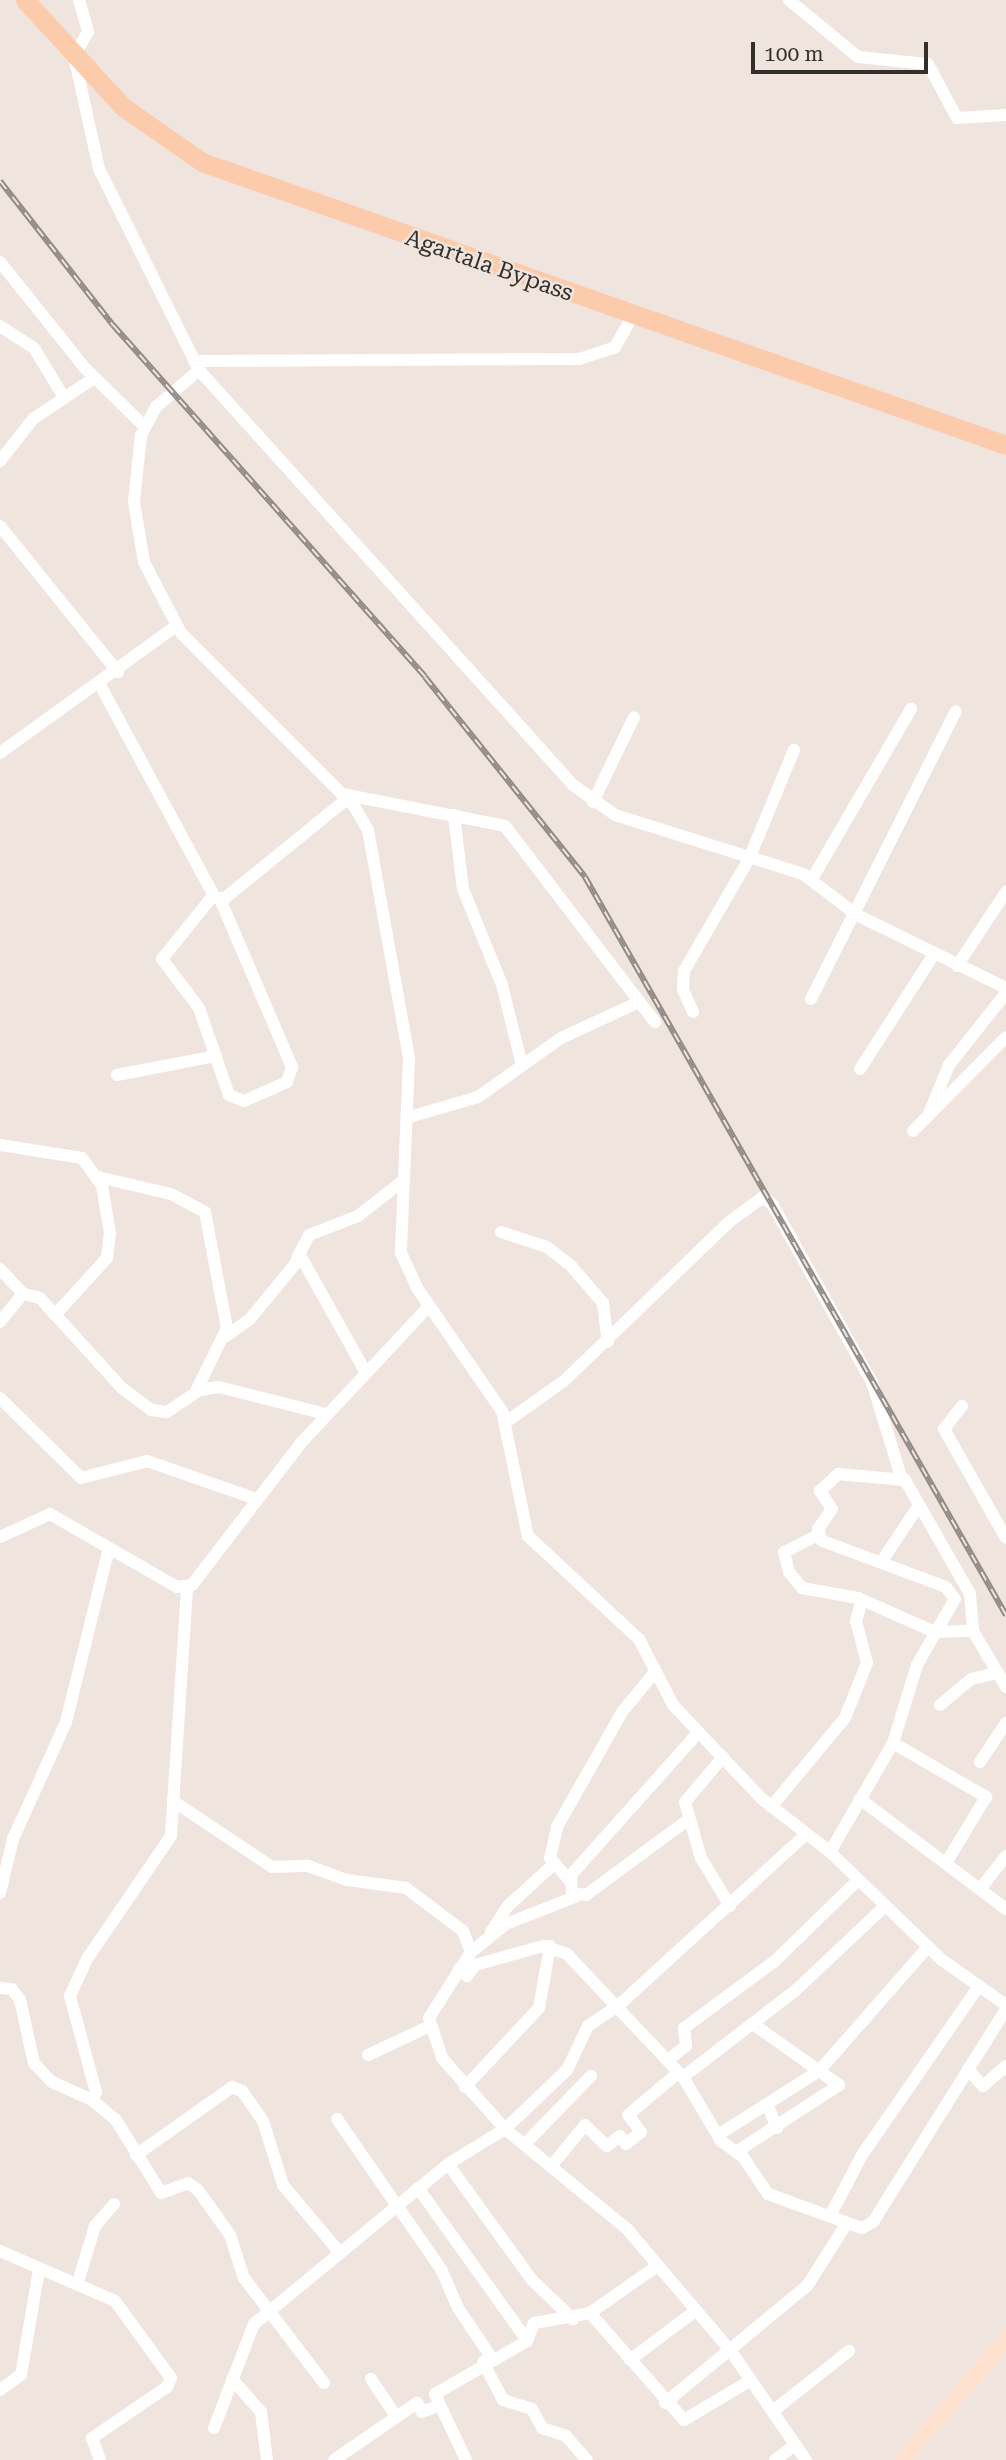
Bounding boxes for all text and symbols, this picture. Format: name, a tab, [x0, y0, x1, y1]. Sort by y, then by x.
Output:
scale bar	[754, 28, 931, 72]
text: 100 m	[764, 42, 824, 66]
street label: Agartala Bypass	[401, 224, 577, 308]

